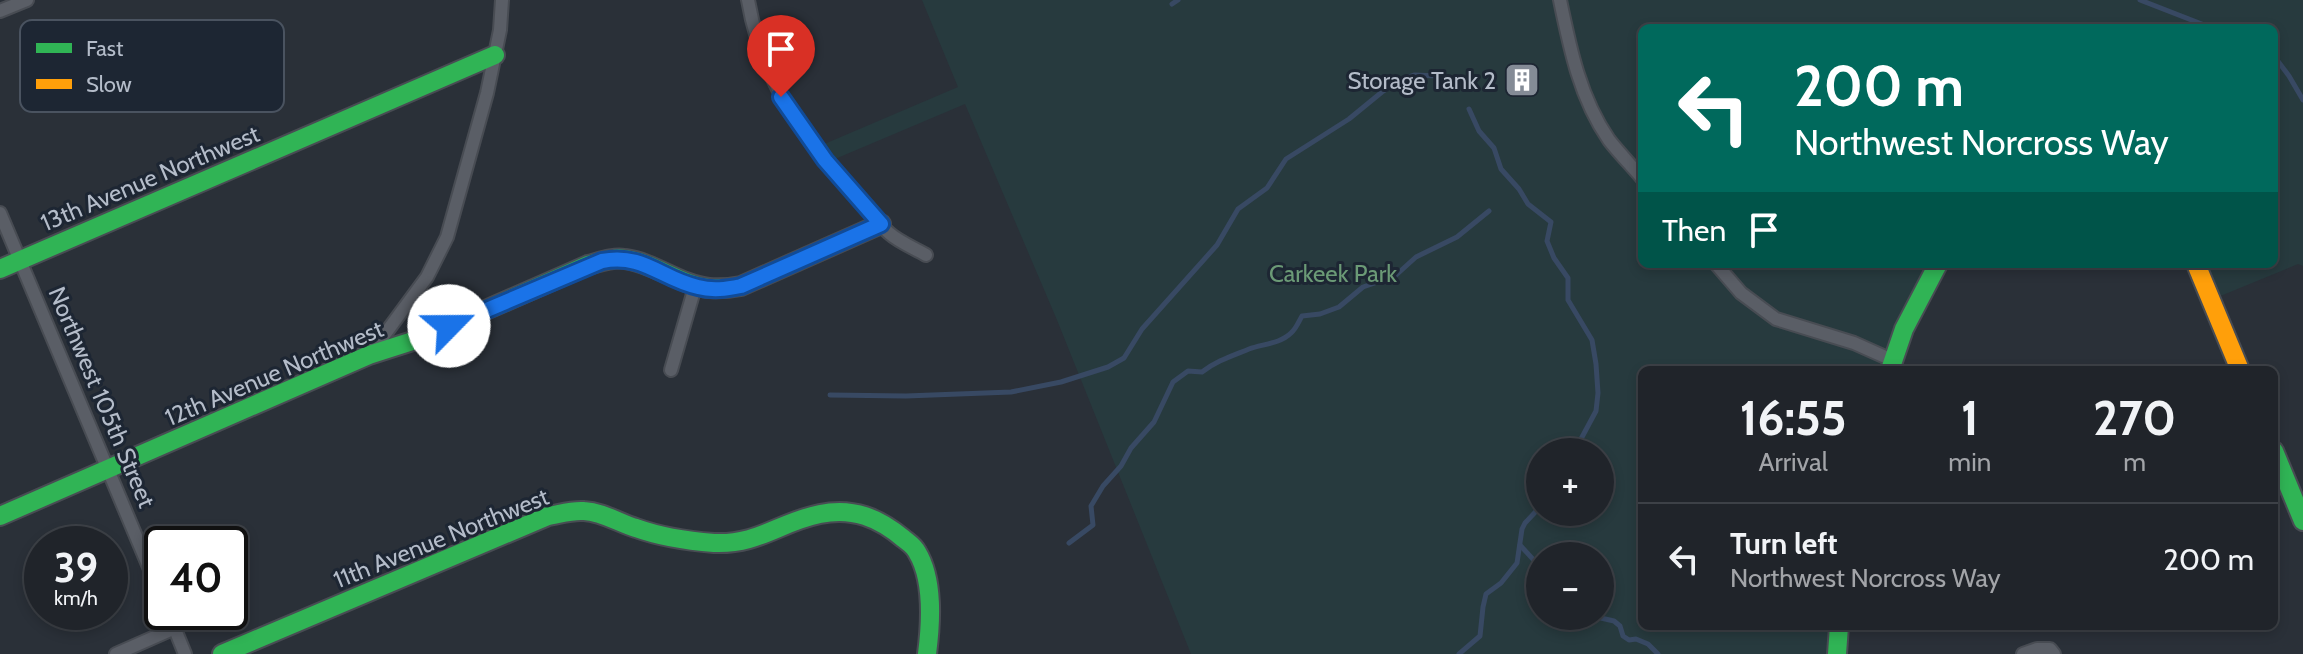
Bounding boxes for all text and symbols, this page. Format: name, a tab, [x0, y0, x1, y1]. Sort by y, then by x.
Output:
pin	[747, 15, 815, 97]
legend	[20, 20, 284, 112]
icon: arrive	[759, 27, 803, 71]
text: Fast	[86, 35, 124, 62]
text: 200 m	[1794, 52, 1964, 120]
icon: left	[1662, 56, 1766, 160]
building icon: Storage Tank 2	[1503, 61, 1541, 99]
place label: Storage Tank 2	[1348, 66, 1496, 95]
text: Slow	[86, 71, 132, 98]
street label: 13th Avenue Northwest	[36, 119, 264, 237]
text: Northwest Norcross Way	[1794, 120, 2169, 164]
icon: arrive	[1742, 208, 1786, 252]
text: Then	[1662, 212, 1726, 249]
park label: Carkeek Park	[1269, 259, 1397, 288]
street label: Northwest 105th Street	[42, 282, 162, 512]
position arrow	[407, 284, 491, 368]
street label: 12th Avenue Northwest	[161, 314, 387, 432]
text: 16:55	[1740, 389, 1847, 447]
text: 1	[1961, 389, 1979, 447]
text: 270	[2093, 389, 2176, 447]
map controls	[1526, 438, 1614, 630]
button: +	[1526, 438, 1614, 526]
text: Arrival	[1759, 446, 1828, 478]
text: min	[1948, 446, 1991, 478]
text: m	[2123, 446, 2146, 478]
street label: 11th Avenue Northwest	[329, 482, 553, 594]
text: Turn left	[1730, 525, 1838, 562]
speed limit sign: 40	[144, 526, 248, 630]
icon: left	[1662, 537, 1706, 581]
text: 200 m	[2163, 541, 2254, 578]
button: −	[1526, 542, 1614, 630]
text: 39	[54, 543, 98, 592]
text: Northwest Norcross Way	[1730, 562, 2001, 594]
text: km/h	[54, 586, 98, 610]

